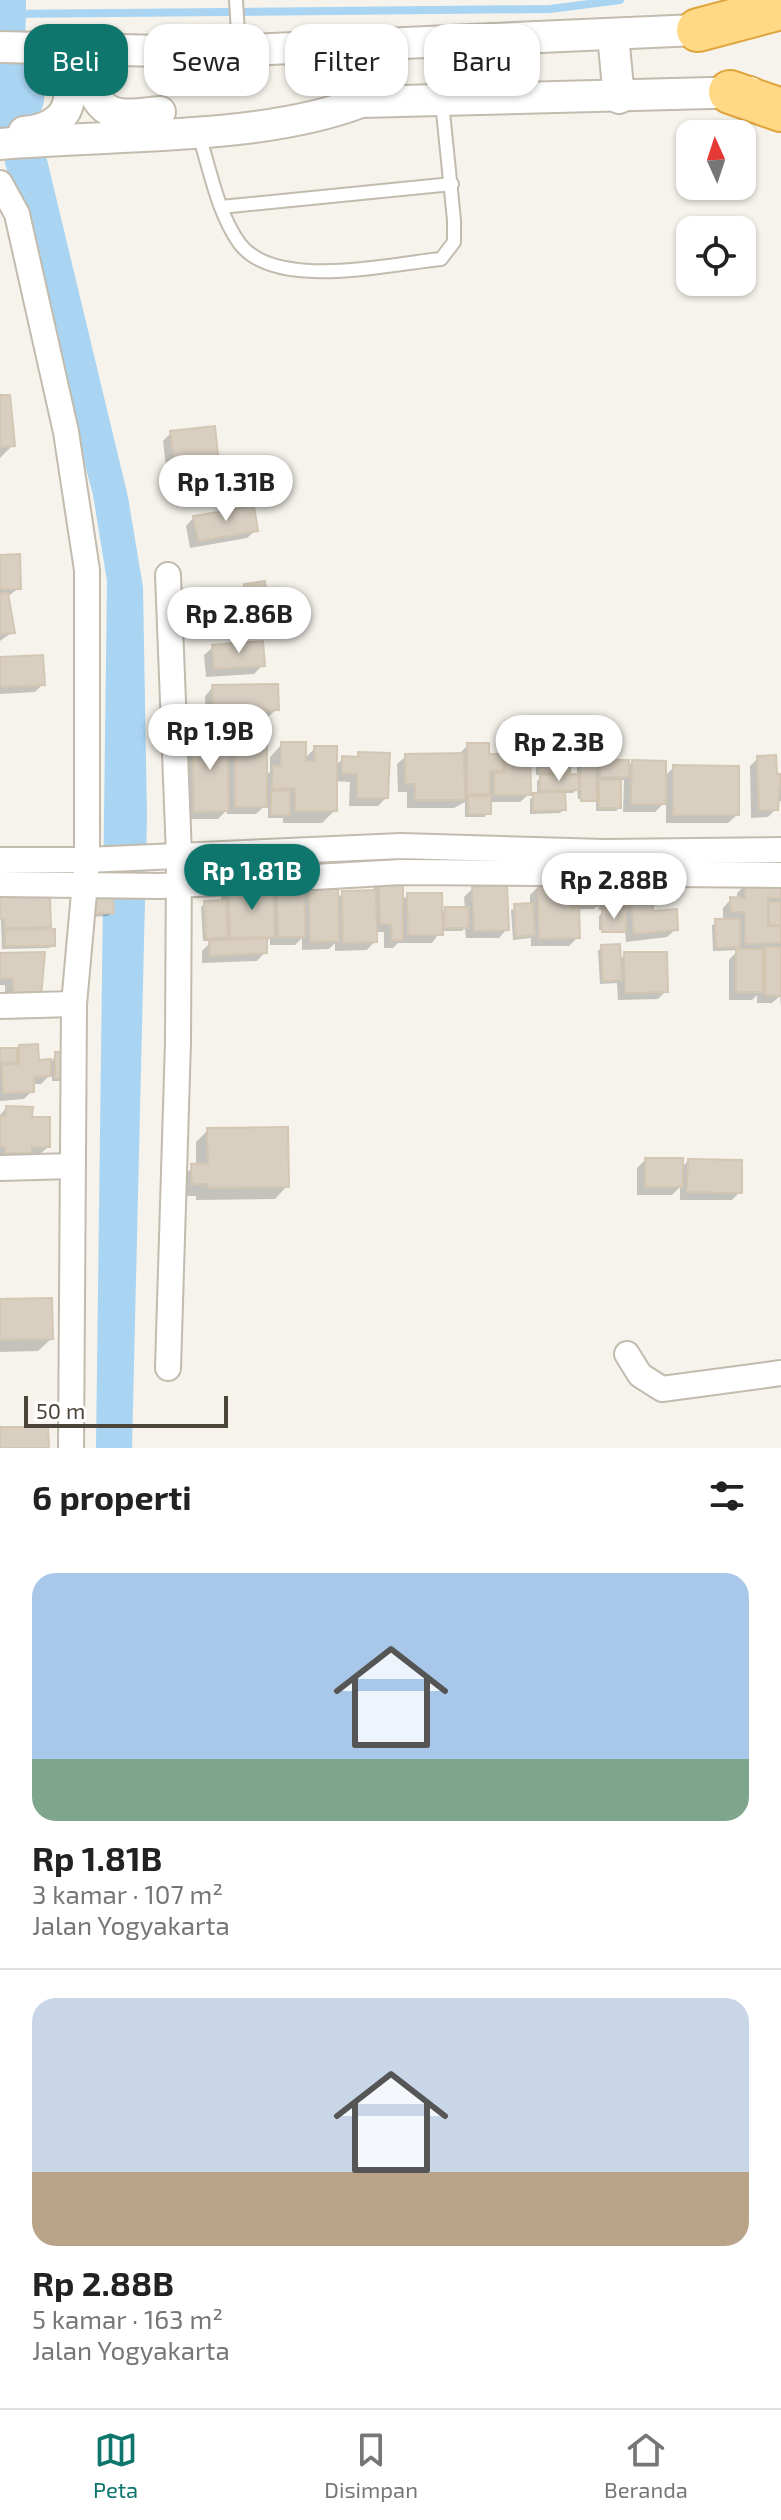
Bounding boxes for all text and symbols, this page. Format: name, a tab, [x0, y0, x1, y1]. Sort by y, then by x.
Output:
chip: Beli	[24, 24, 128, 96]
chip: Sewa	[144, 24, 269, 96]
chip: Filter	[285, 24, 408, 96]
chip: Baru	[424, 24, 540, 96]
north arrow	[676, 120, 756, 200]
map controls	[676, 120, 756, 296]
button: locate	[676, 216, 756, 296]
pin: Rp 1.31B	[143, 455, 309, 523]
text: Rp 1.31B	[177, 465, 275, 496]
pin: Rp 2.86B	[156, 587, 322, 655]
text: Rp 2.86B	[185, 597, 293, 628]
pin: Rp 1.9B	[136, 704, 284, 772]
text: Rp 1.9B	[166, 714, 254, 745]
pin: Rp 2.3B	[485, 715, 633, 783]
text: Rp 2.3B	[514, 725, 604, 756]
pin: Rp 1.81B	[169, 844, 335, 912]
pin: Rp 2.88B	[531, 853, 697, 921]
text: Rp 1.81B	[202, 854, 302, 885]
text: Rp 2.88B	[560, 863, 668, 894]
scale bar	[24, 1392, 228, 1428]
text: 50 m	[36, 1397, 85, 1423]
icon: filters	[705, 1474, 749, 1518]
text: 6 properti	[32, 1476, 192, 1517]
icon: home	[319, 1625, 463, 1769]
text: Rp 1.81B	[32, 1837, 162, 1878]
text: 3 kamar · 107 m²	[32, 1878, 223, 1909]
text: Jalan Yogyakarta	[32, 1909, 230, 1940]
icon: home	[319, 2050, 463, 2194]
text: Rp 2.88B	[32, 2262, 174, 2303]
text: 5 kamar · 163 m²	[32, 2303, 223, 2334]
text: Jalan Yogyakarta	[32, 2334, 230, 2365]
tab: Peta	[93, 2428, 138, 2502]
tab: Disimpan	[324, 2428, 418, 2502]
tab: Beranda	[604, 2428, 688, 2502]

